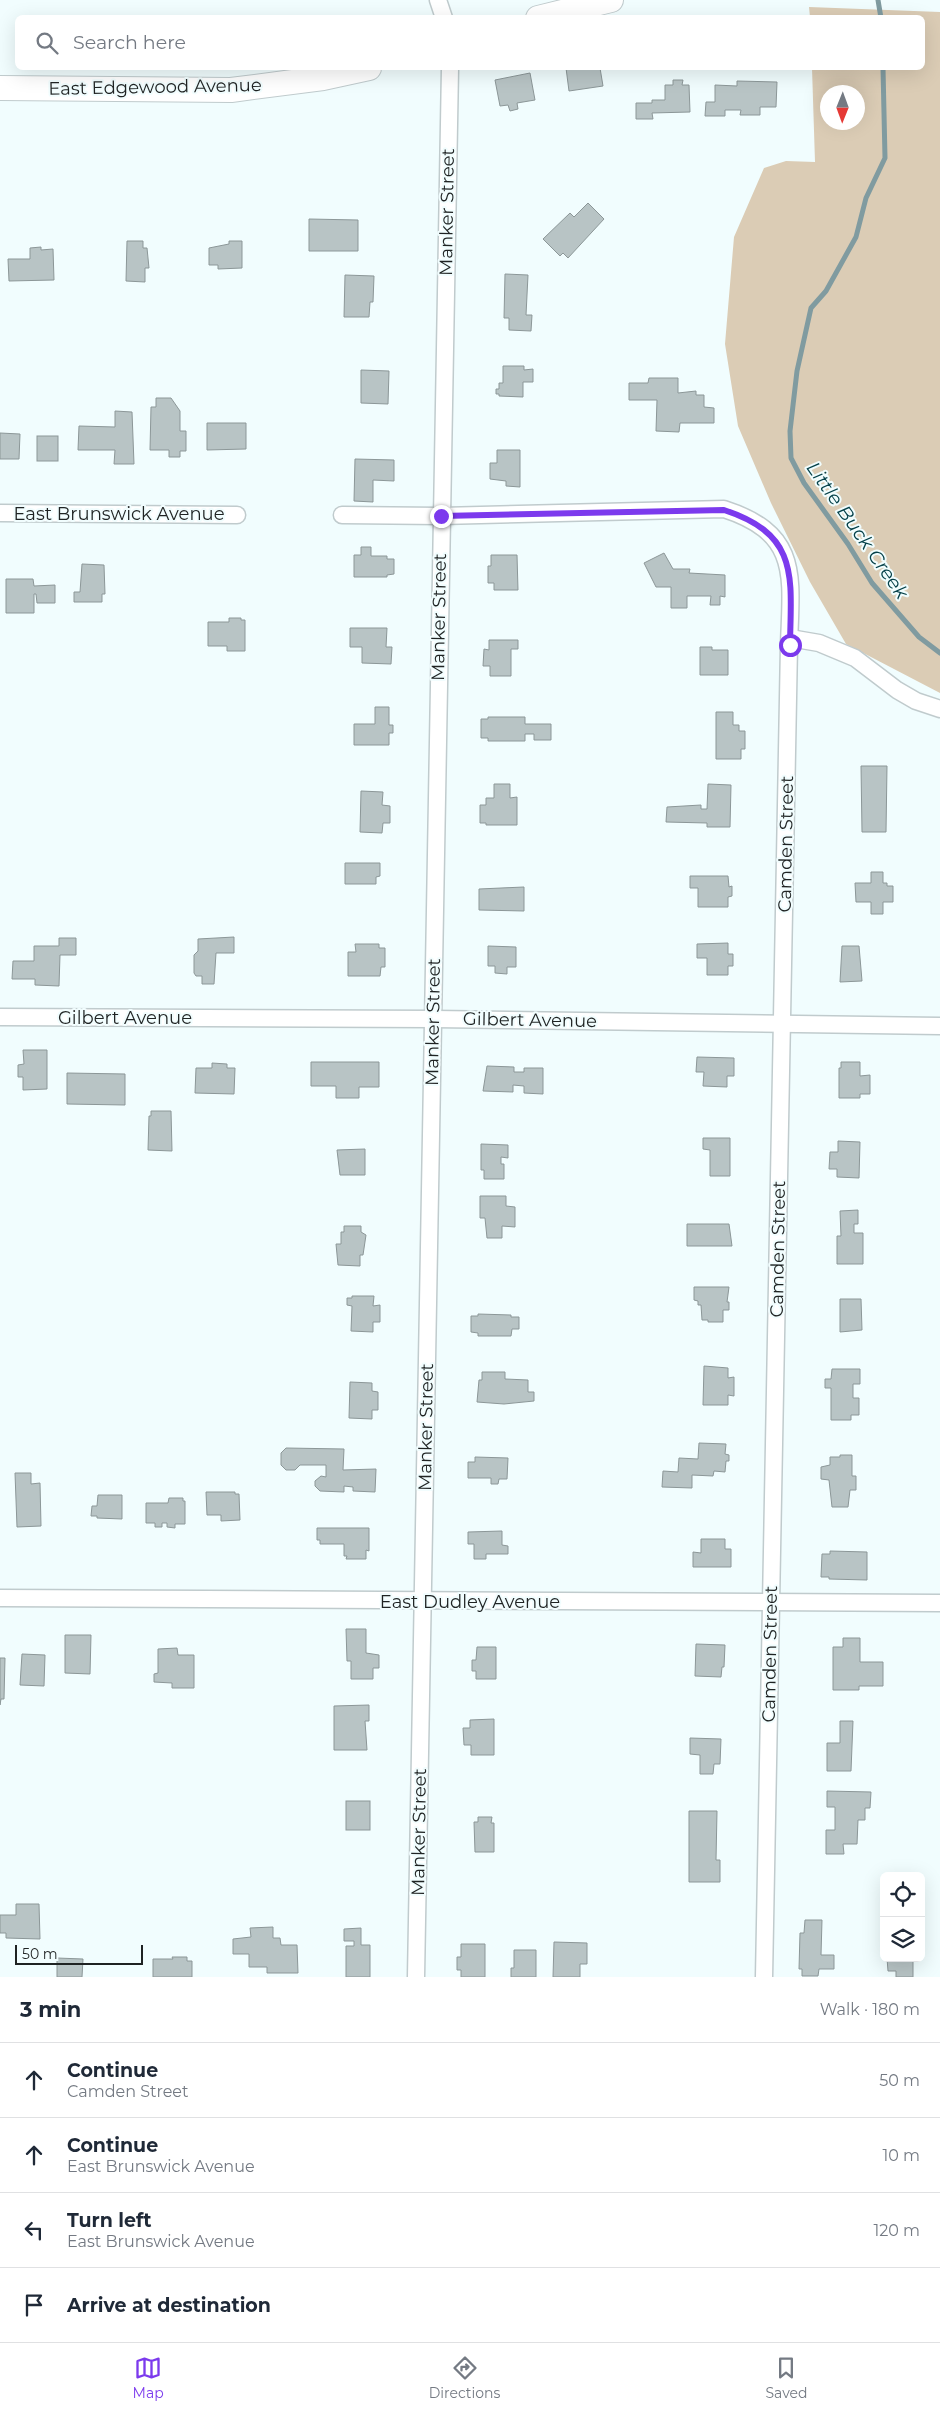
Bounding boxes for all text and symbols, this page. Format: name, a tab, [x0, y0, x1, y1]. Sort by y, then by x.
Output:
search box	[15, 15, 925, 70]
icon: search	[33, 29, 61, 57]
text: Search here	[73, 31, 186, 54]
street label: East Edgewood Avenue	[48, 74, 262, 100]
north arrow	[820, 85, 865, 130]
street label: Manker Street	[435, 148, 459, 276]
water label: Little Buck Creek	[802, 457, 914, 604]
street label: East Brunswick Avenue	[13, 503, 225, 525]
route end	[430, 505, 453, 528]
street label: Manker Street	[427, 553, 451, 681]
route start	[779, 634, 802, 657]
street label: Camden Street	[774, 775, 798, 913]
street label: Manker Street	[421, 958, 445, 1086]
street label: Gilbert Avenue	[58, 1007, 192, 1029]
street label: Gilbert Avenue	[463, 1008, 597, 1032]
street label: Camden Street	[766, 1180, 790, 1318]
street label: Manker Street	[414, 1363, 438, 1491]
street label: Camden Street	[758, 1585, 782, 1723]
street label: East Dudley Avenue	[380, 1591, 560, 1613]
street label: Manker Street	[407, 1768, 431, 1896]
map controls	[880, 1872, 925, 1962]
button: locate	[880, 1872, 925, 1917]
button: layers	[880, 1917, 925, 1962]
scale bar	[15, 1942, 142, 1965]
text: 50 m	[22, 1945, 58, 1963]
text: 3 min	[20, 1997, 81, 2022]
text: Walk · 180 m	[820, 2000, 920, 2019]
text: Continue	[67, 2059, 158, 2082]
icon: ahead	[20, 2066, 48, 2094]
text: 50 m	[879, 2071, 920, 2090]
text: Camden Street	[67, 2082, 189, 2101]
text: Continue	[67, 2134, 158, 2157]
icon: ahead	[20, 2141, 48, 2169]
text: 10 m	[882, 2146, 920, 2165]
text: East Brunswick Avenue	[67, 2157, 255, 2176]
text: Turn left	[67, 2209, 152, 2232]
icon: left	[20, 2216, 48, 2244]
text: 120 m	[873, 2221, 920, 2240]
text: East Brunswick Avenue	[67, 2232, 255, 2251]
icon: arrive	[20, 2291, 48, 2319]
text: Arrive at destination	[67, 2294, 271, 2317]
tab: Map	[133, 2354, 164, 2402]
tab: Directions	[429, 2354, 500, 2402]
tab: Saved	[765, 2354, 807, 2402]

